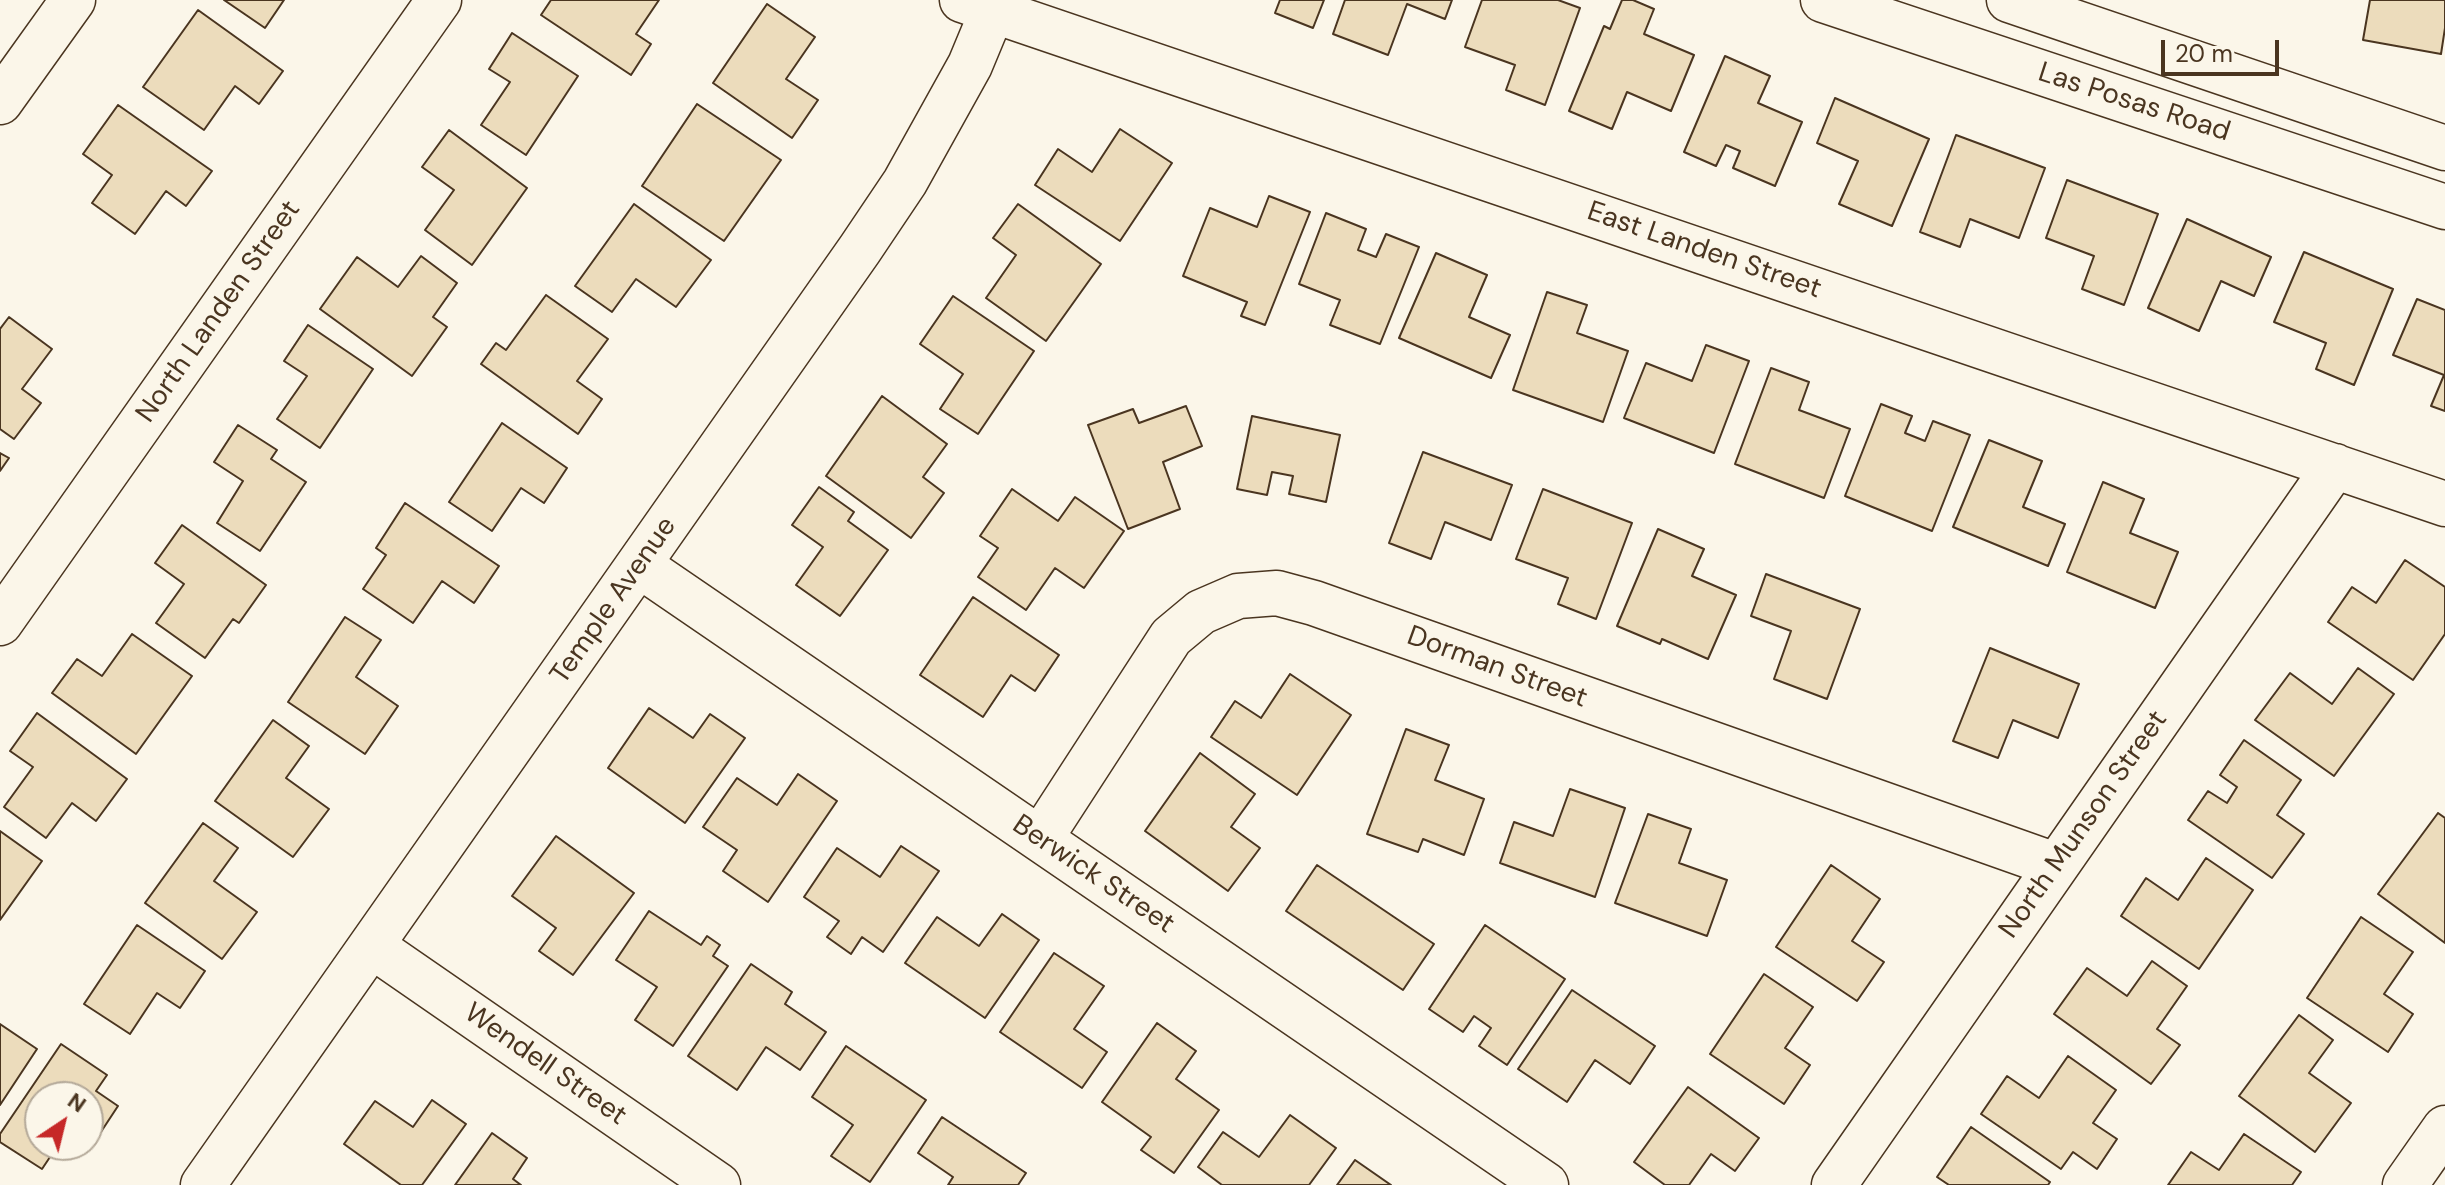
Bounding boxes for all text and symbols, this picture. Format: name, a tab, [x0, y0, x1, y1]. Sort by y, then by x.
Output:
scale bar	[2165, 24, 2283, 74]
text: 20 m	[2175, 38, 2233, 69]
street label: Las Posas Road	[2034, 56, 2234, 150]
street label: North Landen Street	[130, 195, 308, 429]
street label: East Landen Street	[1583, 195, 1825, 307]
street label: Temple Avenue	[544, 511, 684, 691]
street label: Dorman Street	[1402, 620, 1592, 716]
street label: North Munson Street	[1993, 705, 2175, 945]
street label: Berwick Street	[1006, 808, 1180, 942]
street label: Wendell Street	[457, 997, 633, 1133]
north arrow	[24, 1081, 104, 1161]
text: N	[62, 1086, 92, 1119]

